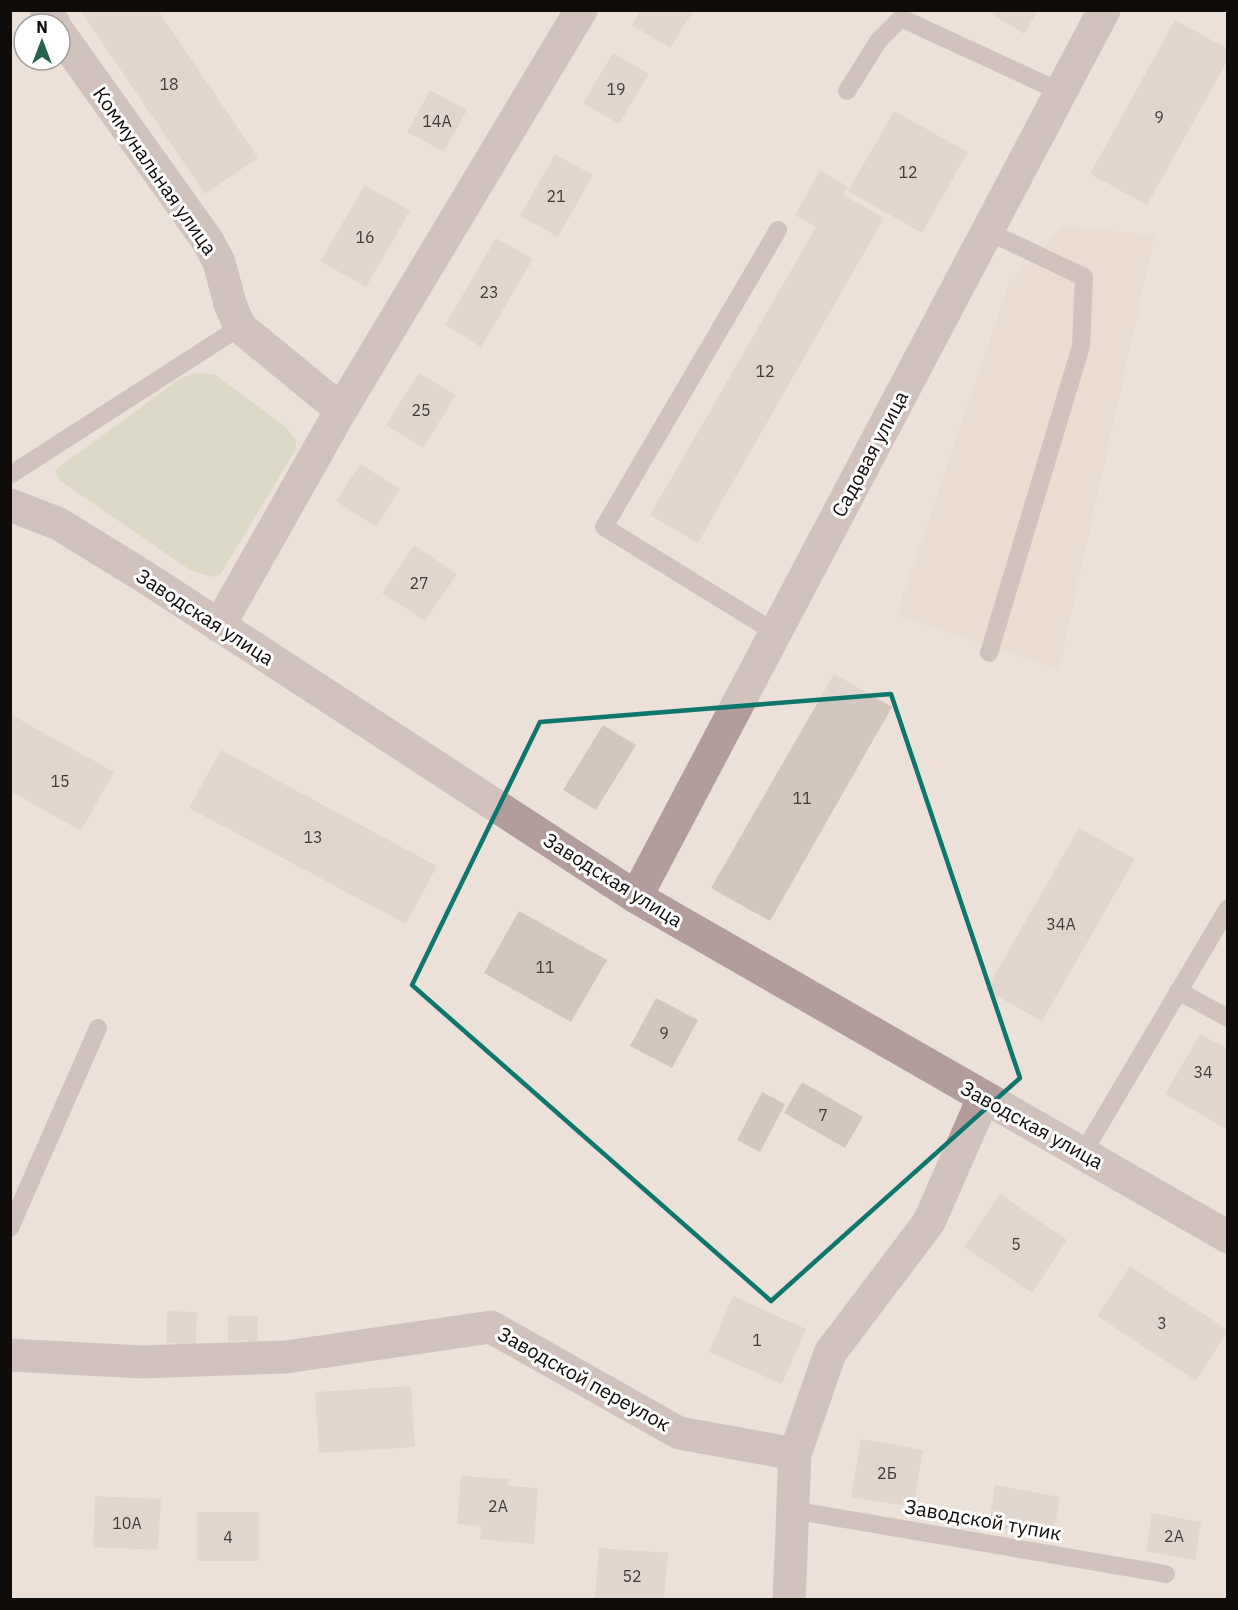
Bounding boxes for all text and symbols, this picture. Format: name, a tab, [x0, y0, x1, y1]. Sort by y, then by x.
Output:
north arrow	[12, 12, 72, 72]
text: N	[36, 17, 48, 37]
house number: 18	[159, 74, 179, 94]
house number: 19	[606, 79, 626, 99]
street label: Коммунальная улица	[87, 81, 224, 260]
house number: 9	[1154, 107, 1164, 127]
house number: 14А	[422, 111, 452, 131]
house number: 12	[898, 162, 918, 182]
house number: 21	[546, 186, 566, 206]
house number: 16	[355, 227, 375, 247]
house number: 23	[479, 282, 499, 302]
house number: 12	[755, 361, 775, 381]
street label: Садовая улица	[825, 386, 914, 522]
house number: 25	[411, 400, 431, 420]
street label: Заводская улица	[131, 562, 280, 671]
house number: 27	[409, 573, 429, 593]
house number: 15	[50, 771, 70, 791]
house number: 11	[792, 788, 812, 808]
street label: Заводская улица	[539, 826, 688, 933]
house number: 13	[303, 827, 323, 847]
house number: 34А	[1046, 914, 1076, 934]
house number: 11	[535, 957, 555, 977]
house number: 9	[659, 1023, 669, 1043]
house number: 34	[1193, 1062, 1213, 1082]
street label: Заводская улица	[956, 1074, 1109, 1175]
house number: 7	[818, 1105, 828, 1125]
house number: 5	[1011, 1234, 1021, 1254]
house number: 3	[1157, 1313, 1167, 1333]
street label: Заводской переулок	[493, 1320, 675, 1437]
house number: 1	[752, 1330, 762, 1350]
house number: 2Б	[877, 1463, 897, 1483]
street label: Заводской тупик	[902, 1492, 1064, 1547]
house number: 2А	[488, 1496, 508, 1516]
house number: 10А	[112, 1513, 142, 1533]
house number: 2А	[1164, 1526, 1184, 1546]
house number: 4	[223, 1527, 233, 1547]
house number: 52	[622, 1566, 642, 1586]

